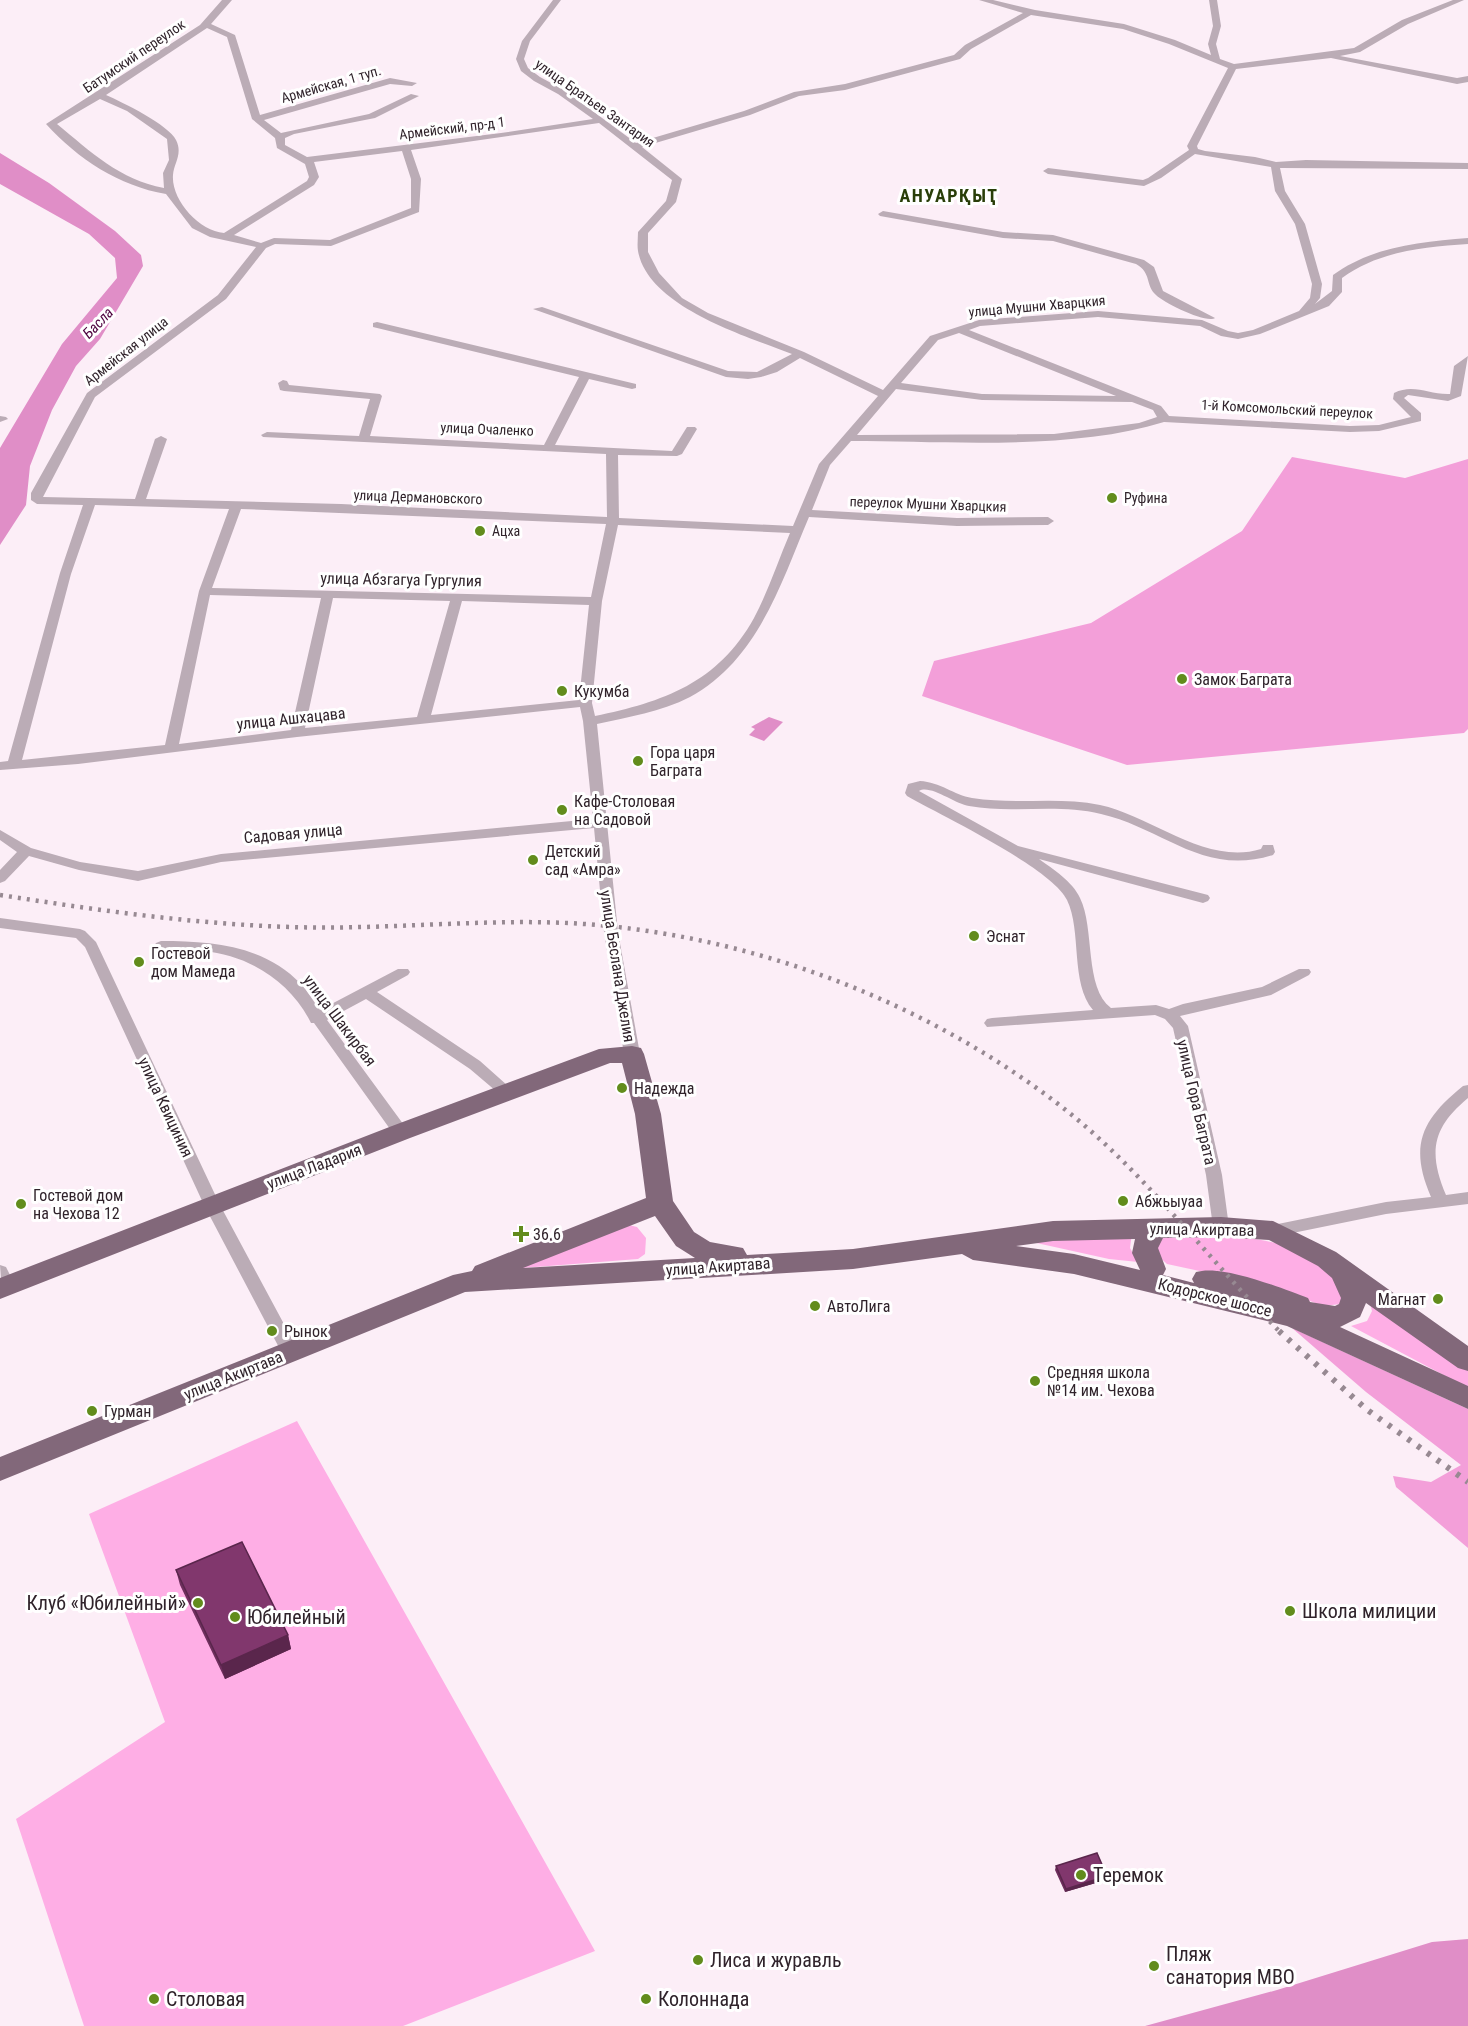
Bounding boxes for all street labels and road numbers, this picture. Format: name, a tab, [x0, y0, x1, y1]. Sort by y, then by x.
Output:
street label: Батумский переулок	[80, 16, 188, 96]
street label: улица Братьев Зантария	[532, 56, 658, 150]
street label: Армейская, 1 туп.	[279, 62, 383, 106]
street label: Армейский, пр-д 1	[398, 114, 506, 142]
street label: улица Мушни Хварцкия	[968, 292, 1106, 320]
street label: Армейская улица	[81, 313, 171, 389]
street label: 1-й Комсомольский переулок	[1201, 397, 1374, 422]
street label: улица Очаленко	[440, 419, 534, 439]
street label: улица Дермановского	[353, 487, 483, 507]
street label: переулок Мушни Хварцкия	[849, 493, 1007, 515]
street label: улица Абзгагуа Гургулия	[320, 569, 482, 590]
street label: улица Ашхацава	[236, 703, 346, 734]
street label: Садовая улица	[243, 820, 343, 847]
street label: улица Беслана Джелия	[596, 889, 639, 1044]
street label: улица Шакирбая	[299, 971, 380, 1070]
street label: улица Гора Баграта	[1173, 1038, 1220, 1167]
street label: улица Квициния	[134, 1054, 197, 1160]
street label: улица Ладария	[264, 1140, 364, 1193]
street label: улица Акиртава	[1149, 1219, 1255, 1240]
street label: улица Акиртава	[665, 1253, 771, 1280]
street label: Кодорское шоссе	[1156, 1274, 1274, 1321]
street label: улица Акиртава	[181, 1347, 285, 1404]

